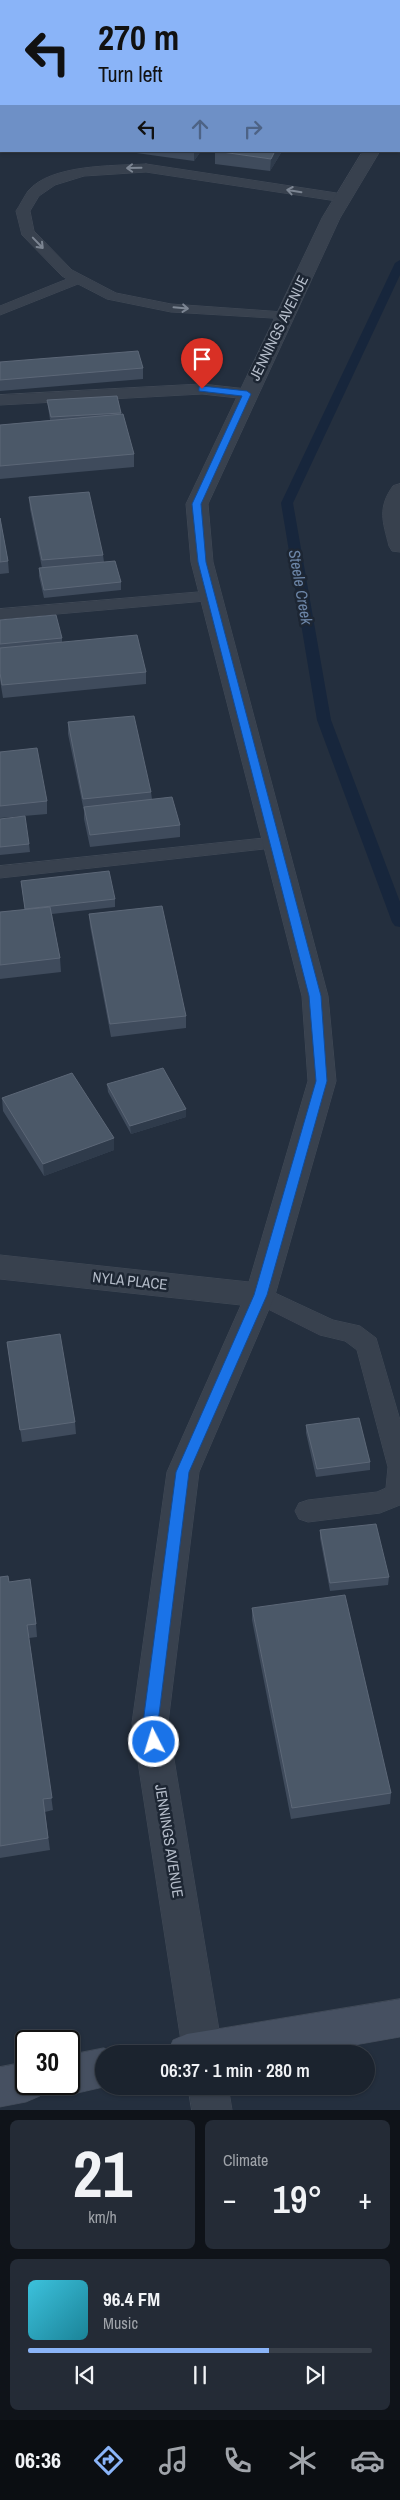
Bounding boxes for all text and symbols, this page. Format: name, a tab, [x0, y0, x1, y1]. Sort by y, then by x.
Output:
text: 270 m	[98, 14, 179, 61]
icon: left	[15, 20, 80, 85]
text: Turn left	[98, 59, 163, 89]
icon: left	[133, 115, 161, 143]
icon: ahead	[186, 115, 214, 143]
icon: right	[239, 115, 267, 143]
one-way arrow	[126, 163, 142, 173]
one-way arrow	[287, 185, 303, 195]
one-way arrow	[32, 236, 44, 249]
street label: JENNINGS AVENUE	[244, 272, 313, 384]
one-way arrow	[172, 304, 188, 313]
pin	[181, 338, 223, 389]
icon: arrive	[188, 345, 216, 373]
water label: Steele Creek	[284, 548, 318, 627]
street label: NYLA PLACE	[92, 1266, 169, 1295]
position arrow	[127, 1715, 179, 1767]
street label: JENNINGS AVENUE	[150, 1783, 189, 1899]
speed limit sign: 30	[15, 2030, 80, 2095]
text: 06:37 · 1 min · 280 m	[160, 2057, 310, 2083]
text: 21	[73, 2130, 132, 2217]
text: Climate	[223, 2149, 268, 2171]
text: 19°	[273, 2174, 322, 2225]
text: −	[223, 2180, 236, 2218]
text: +	[359, 2180, 372, 2218]
text: km/h	[88, 2206, 117, 2228]
text: 96.4 FM	[103, 2286, 160, 2312]
text: Music	[103, 2312, 138, 2334]
icon: previous	[71, 2361, 99, 2389]
icon: pause	[186, 2361, 214, 2389]
icon: next	[301, 2361, 329, 2389]
icon: directions	[91, 2443, 126, 2478]
icon: music	[156, 2443, 191, 2478]
icon: phone	[220, 2443, 255, 2478]
icon: climate	[285, 2443, 320, 2478]
icon: car	[350, 2443, 385, 2478]
text: 06:36	[15, 2445, 61, 2475]

